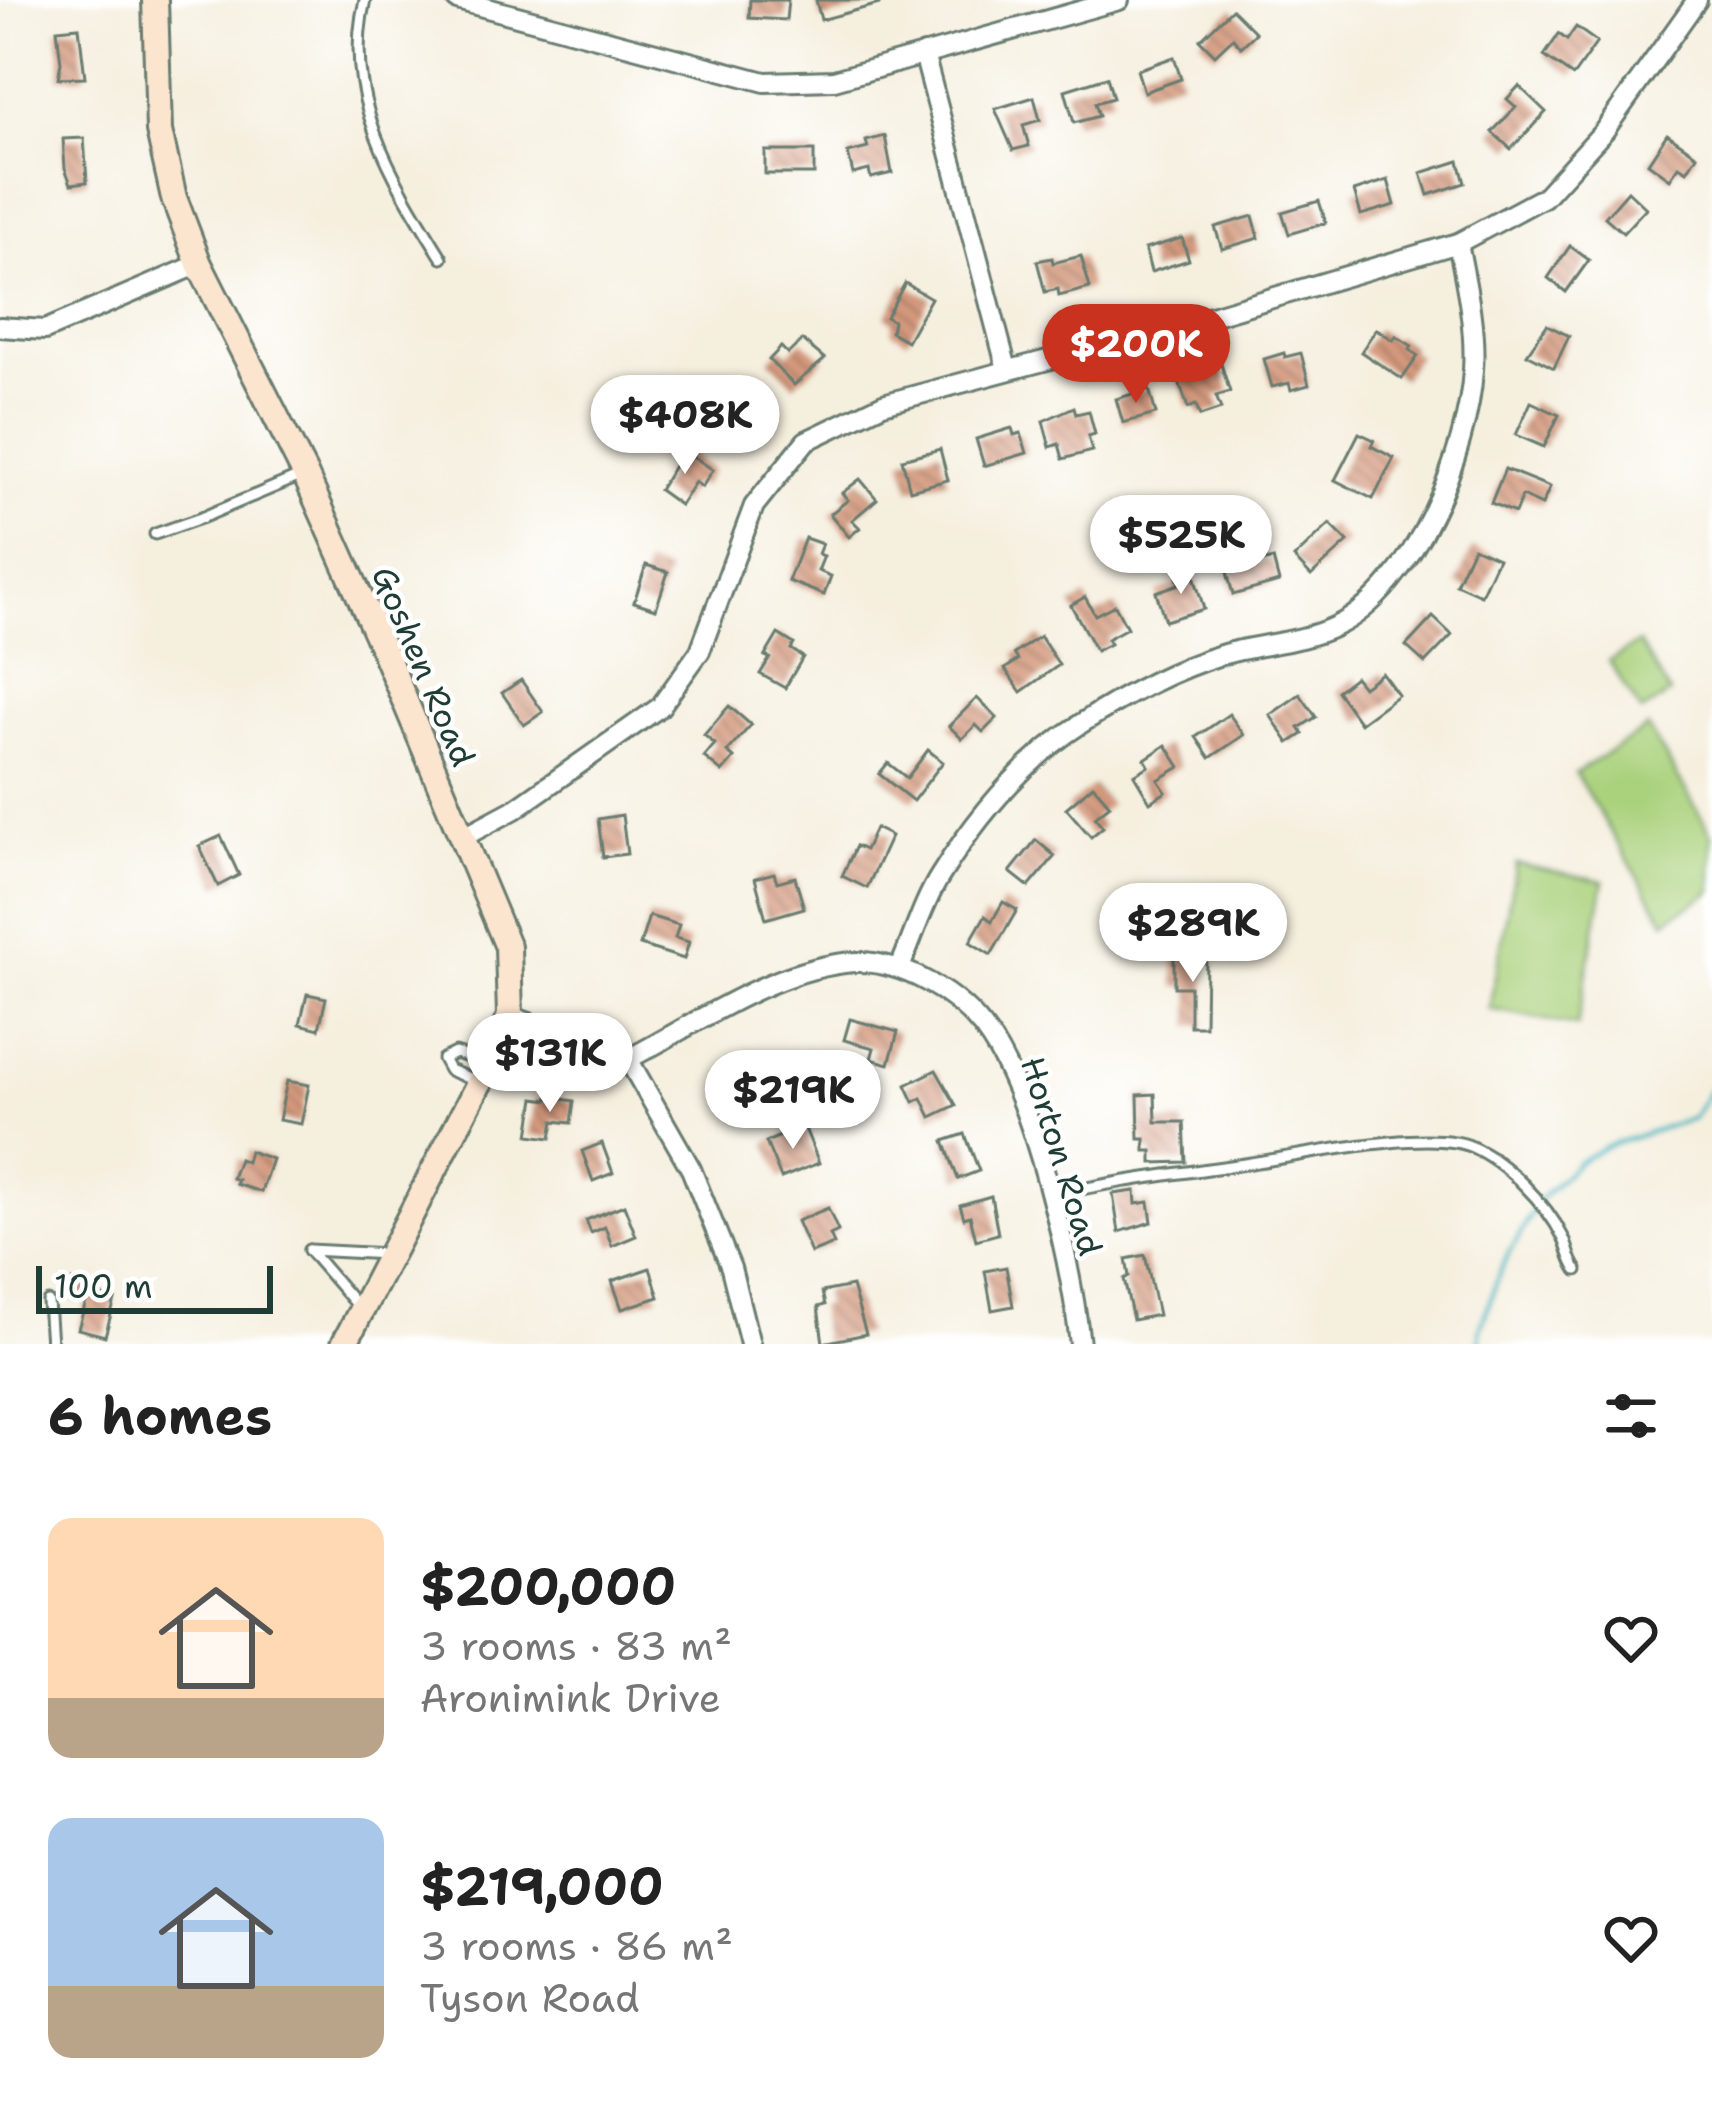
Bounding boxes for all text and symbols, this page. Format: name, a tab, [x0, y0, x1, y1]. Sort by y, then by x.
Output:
pin: $200K	[1052, 304, 1220, 406]
text: $200K	[1069, 317, 1203, 369]
pin: $408K	[601, 375, 769, 477]
text: $408K	[618, 388, 752, 440]
pin: $525K	[1097, 495, 1265, 597]
text: $525K	[1117, 508, 1245, 560]
street label: Goshen Road	[361, 559, 486, 773]
pin: $289K	[1109, 883, 1277, 985]
text: $289K	[1126, 896, 1260, 948]
pin: $131K	[466, 1013, 634, 1115]
text: $131K	[494, 1026, 606, 1078]
pin: $219K	[709, 1050, 877, 1152]
street label: Horton Road	[1010, 1051, 1113, 1261]
text: $219K	[732, 1063, 854, 1115]
scale bar	[36, 1260, 273, 1313]
text: 100 m	[54, 1264, 153, 1309]
text: 6 homes	[48, 1382, 272, 1450]
icon: filters	[1598, 1383, 1664, 1449]
text: $200,000	[420, 1552, 676, 1620]
icon: home	[144, 1566, 288, 1710]
icon: heart	[1598, 1605, 1664, 1671]
text: 3 rooms · 83 m²	[420, 1620, 732, 1672]
text: Aronimink Drive	[420, 1672, 721, 1724]
text: $219,000	[420, 1852, 664, 1920]
icon: home	[144, 1866, 288, 2010]
icon: heart	[1598, 1905, 1664, 1971]
text: 3 rooms · 86 m²	[420, 1920, 733, 1972]
text: Tyson Road	[420, 1972, 640, 2024]

